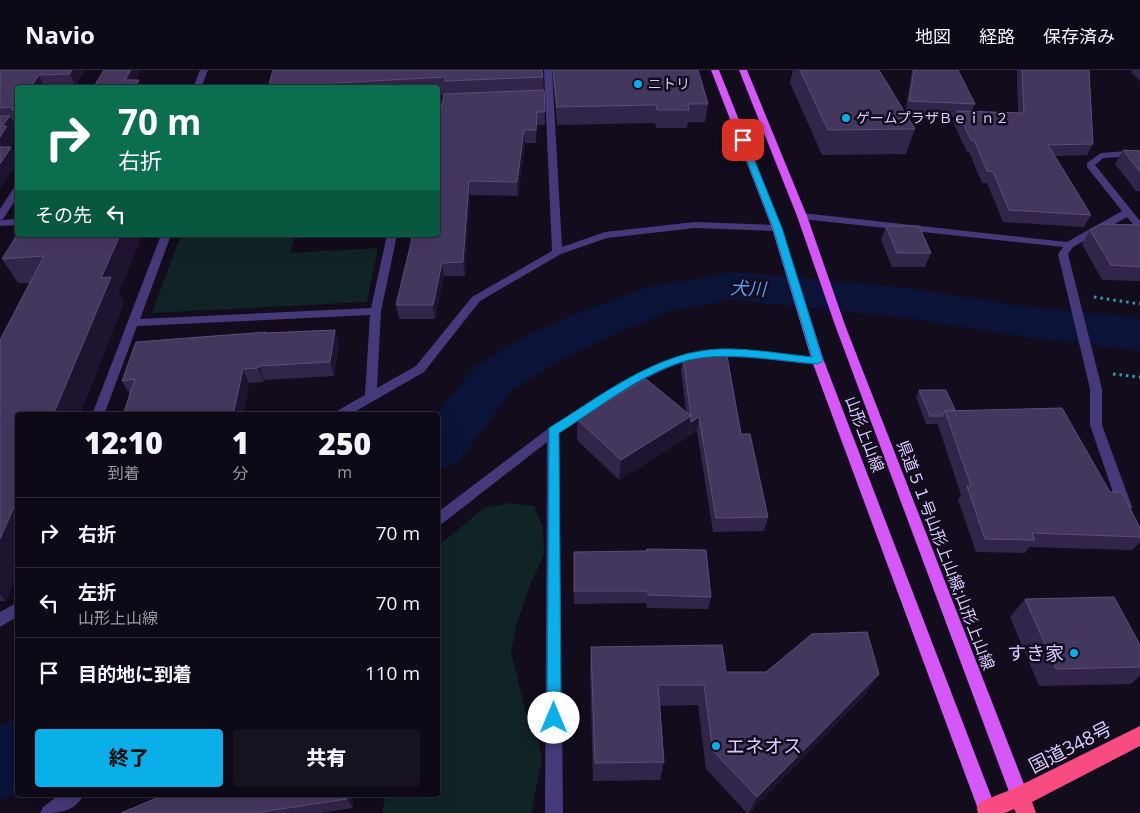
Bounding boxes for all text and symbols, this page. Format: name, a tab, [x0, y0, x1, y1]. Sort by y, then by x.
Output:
text: Navio	[25, 18, 95, 51]
text: 地図	[915, 24, 951, 48]
text: 経路	[979, 24, 1015, 48]
text: 保存済み	[1043, 24, 1115, 48]
place label: ニトリ	[648, 74, 690, 93]
marker: ニトリ	[632, 78, 644, 90]
text: 70 m	[118, 98, 201, 145]
icon: right	[35, 105, 100, 170]
place label: ゲームプラザＢｅｉｎ２	[856, 108, 1009, 127]
marker: ゲームプラザＢｅｉｎ２	[840, 112, 852, 124]
pin	[722, 119, 764, 161]
icon: arrive	[729, 126, 757, 154]
text: 右折	[118, 145, 162, 175]
icon: left	[102, 200, 130, 228]
text: その先	[35, 202, 92, 228]
water label: 犬川	[730, 275, 768, 301]
street label: 山形上山線	[840, 393, 890, 475]
text: 12:10	[84, 422, 163, 463]
text: 1	[232, 422, 249, 463]
text: 250	[318, 423, 371, 464]
street label: 県道５１号山形上山線;山形上山線	[892, 437, 1000, 673]
text: m	[337, 461, 352, 483]
text: 到着	[107, 462, 139, 484]
text: 分	[233, 462, 249, 484]
icon: right	[35, 519, 63, 547]
text: 70 m	[376, 520, 420, 546]
text: 右折	[78, 521, 116, 547]
text: 左折	[78, 579, 116, 605]
icon: left	[35, 589, 63, 617]
text: 70 m	[376, 590, 420, 616]
text: 山形上山線	[78, 607, 158, 629]
place label: すき家	[1007, 640, 1064, 666]
marker: すき家	[1068, 647, 1080, 659]
icon: arrive	[35, 659, 63, 687]
text: 110 m	[365, 660, 420, 686]
text: 目的地に到着	[78, 661, 192, 687]
position arrow	[527, 691, 579, 743]
street label: 国道348号	[1024, 715, 1116, 779]
button: 終了	[35, 729, 223, 787]
button: 共有	[233, 729, 420, 787]
place label: エネオス	[726, 733, 802, 759]
marker: エネオス	[710, 740, 722, 752]

